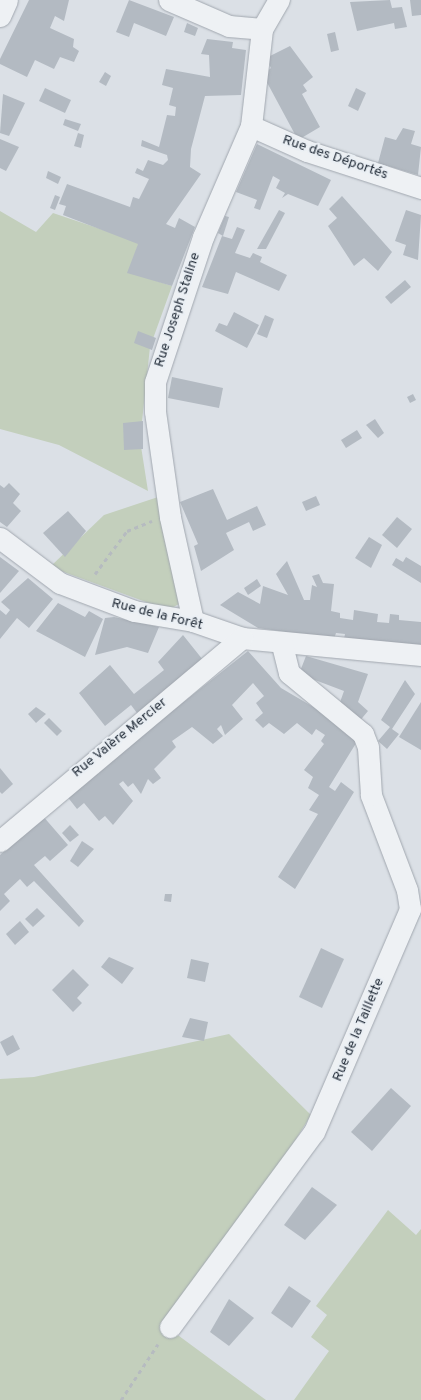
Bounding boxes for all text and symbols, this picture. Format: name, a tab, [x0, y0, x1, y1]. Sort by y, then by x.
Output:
street label: Rue des Déportés	[280, 132, 390, 184]
street label: Rue Joseph Staline	[151, 250, 205, 370]
street label: Rue de la Forêt	[110, 596, 204, 634]
street label: Rue Valère Mercier	[69, 694, 171, 782]
street label: Rue de la Taillette	[330, 975, 388, 1085]

